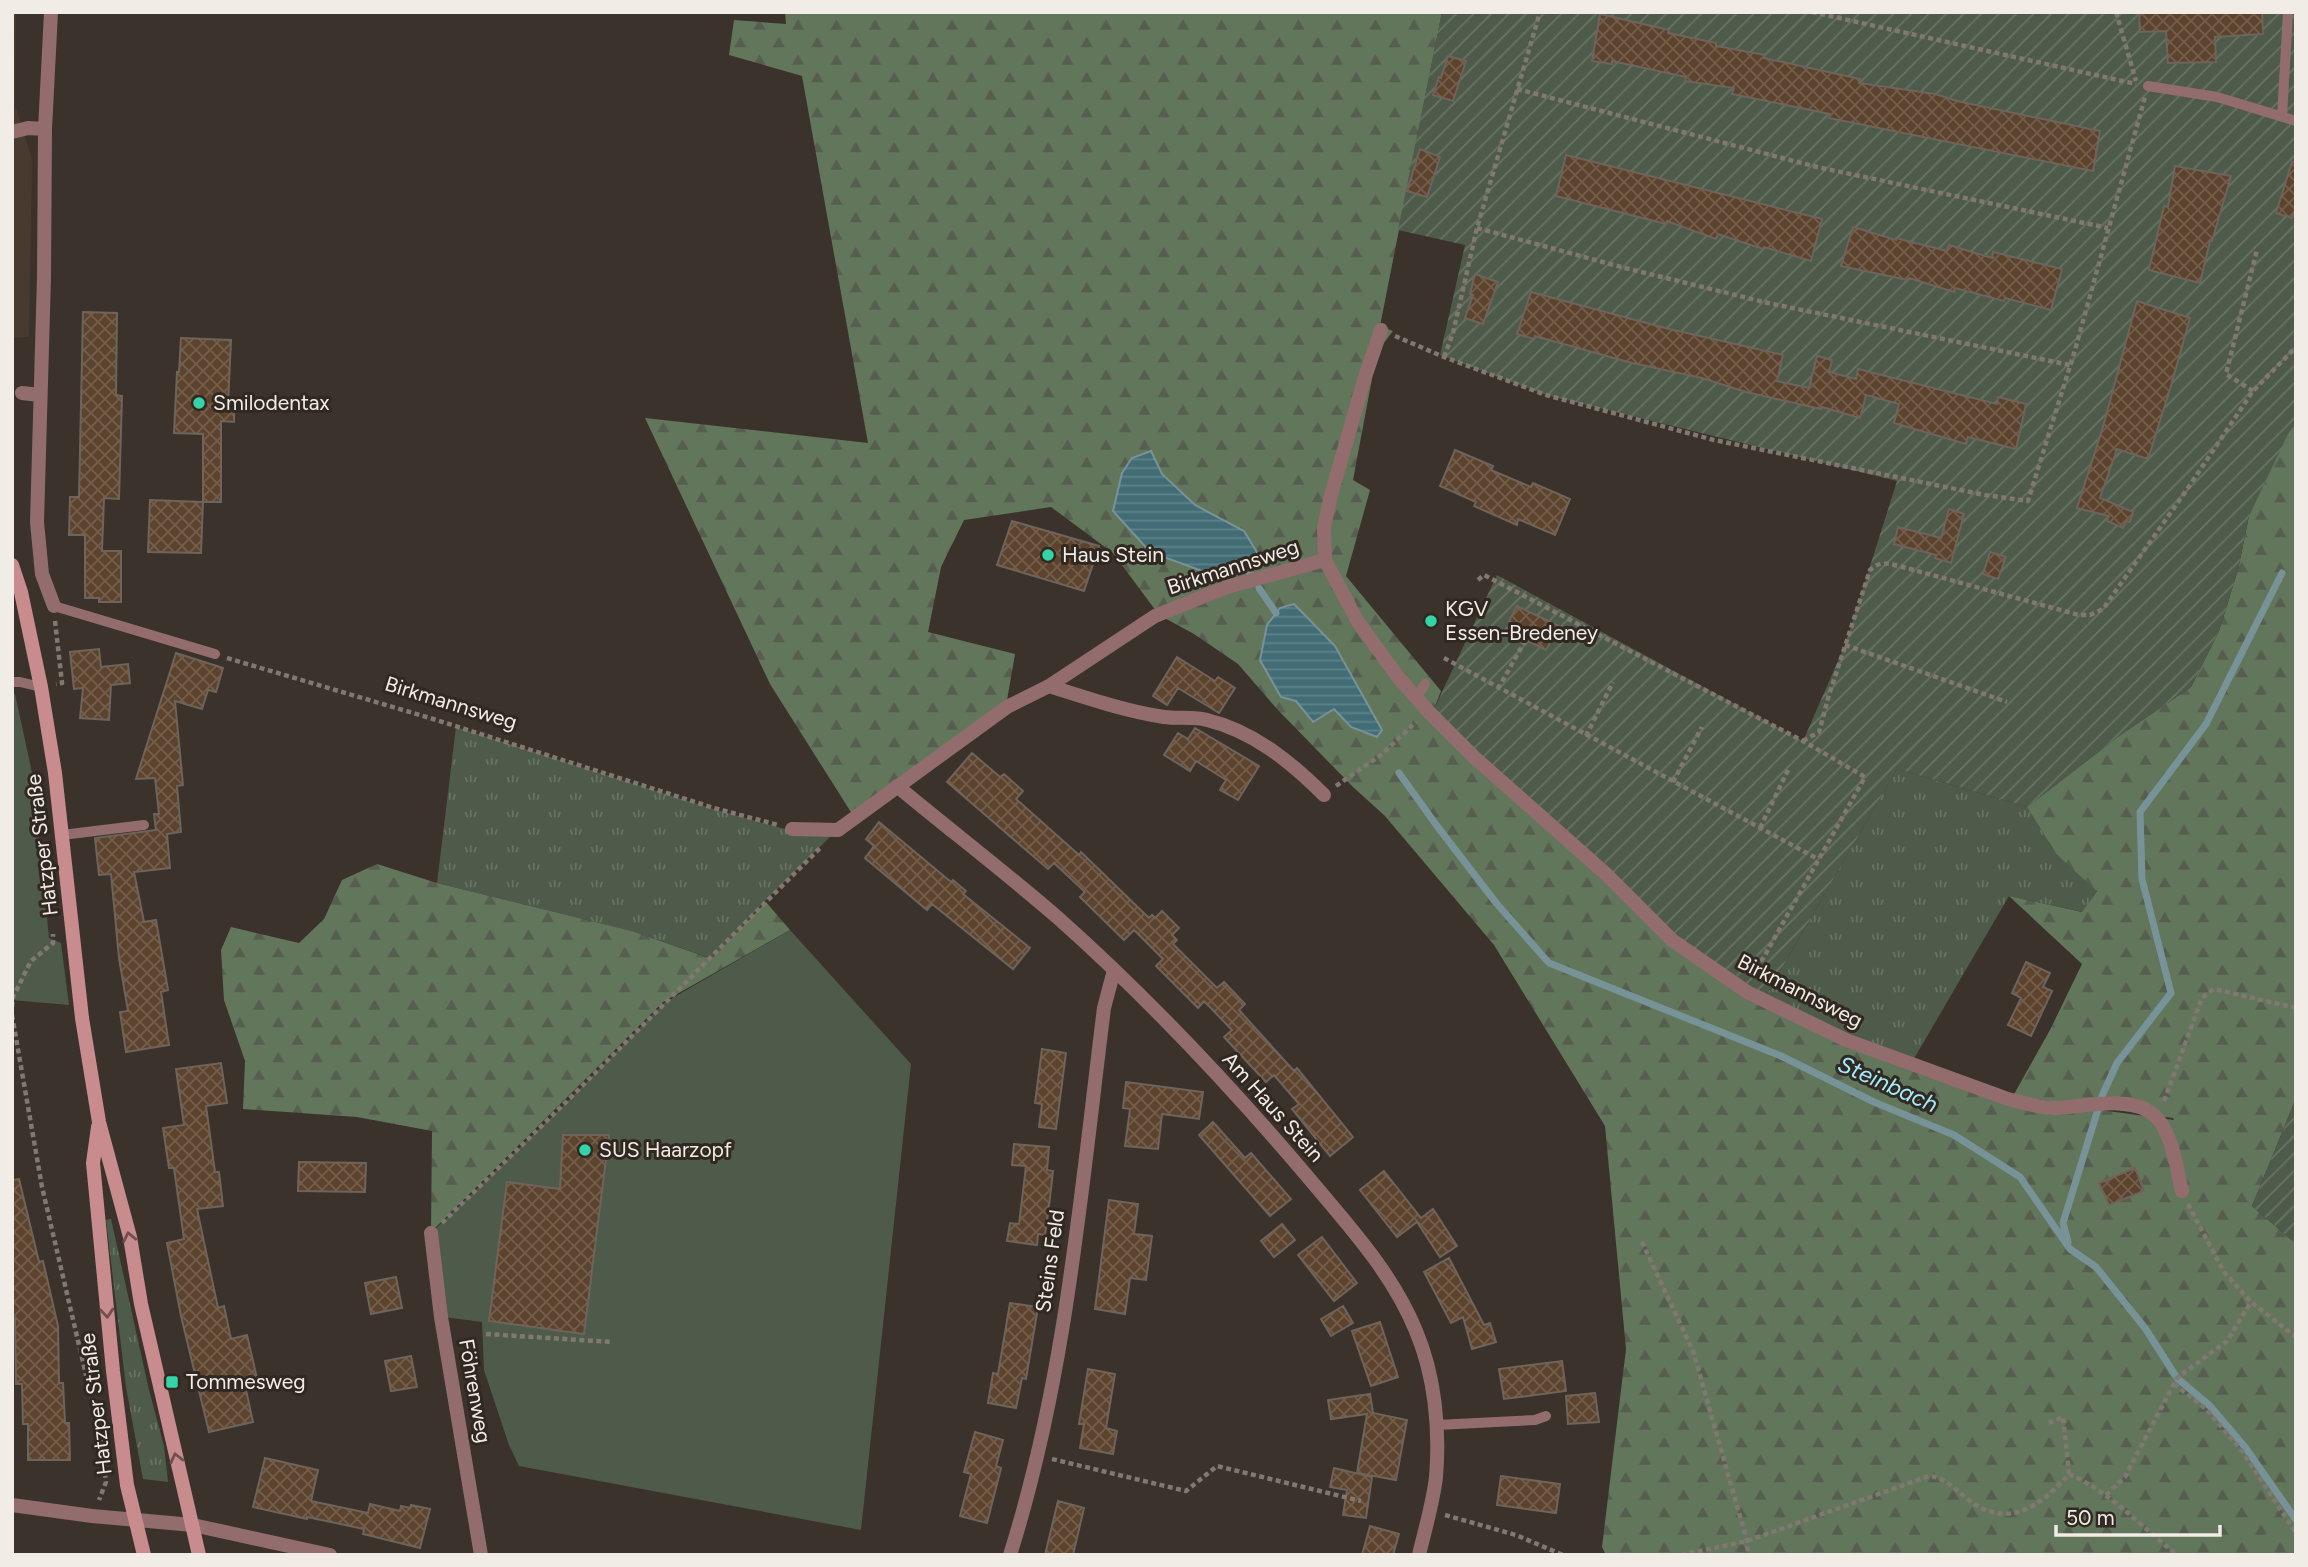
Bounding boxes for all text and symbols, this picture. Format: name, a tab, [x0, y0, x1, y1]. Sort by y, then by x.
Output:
place label: Smilodentax	[213, 390, 330, 415]
marker: Smilodentax	[191, 395, 207, 411]
street label: Birkmannsweg	[1164, 533, 1302, 600]
place label: Haus Stein	[1062, 542, 1164, 567]
marker: Haus Stein	[1040, 547, 1056, 563]
place label: KGV Essen-Bredeney	[1445, 596, 1598, 645]
marker: KGV Essen-Bredeney	[1423, 613, 1439, 629]
street label: Birkmannsweg	[382, 671, 520, 734]
street label: Hatzper Straße	[20, 773, 63, 917]
street label: Birkmannsweg	[1734, 948, 1867, 1033]
street label: Am Haus Stein	[1217, 1047, 1329, 1167]
water label: Steinbach	[1834, 1050, 1942, 1118]
place label: SUS Haarzopf	[599, 1137, 732, 1162]
marker: SUS Haarzopf	[577, 1142, 593, 1158]
street label: Steins Feld	[1030, 1208, 1069, 1314]
one-way arrow	[123, 1231, 138, 1243]
one-way arrow	[99, 1308, 114, 1319]
street label: Hatzper Straße	[74, 1332, 117, 1476]
street label: Föhrenweg	[454, 1337, 497, 1445]
place label: Tommesweg	[186, 1369, 305, 1394]
marker: Tommesweg	[164, 1374, 180, 1390]
one-way arrow	[170, 1452, 185, 1464]
scale bar	[2056, 1494, 2220, 1538]
text: 50 m	[2066, 1505, 2115, 1530]

